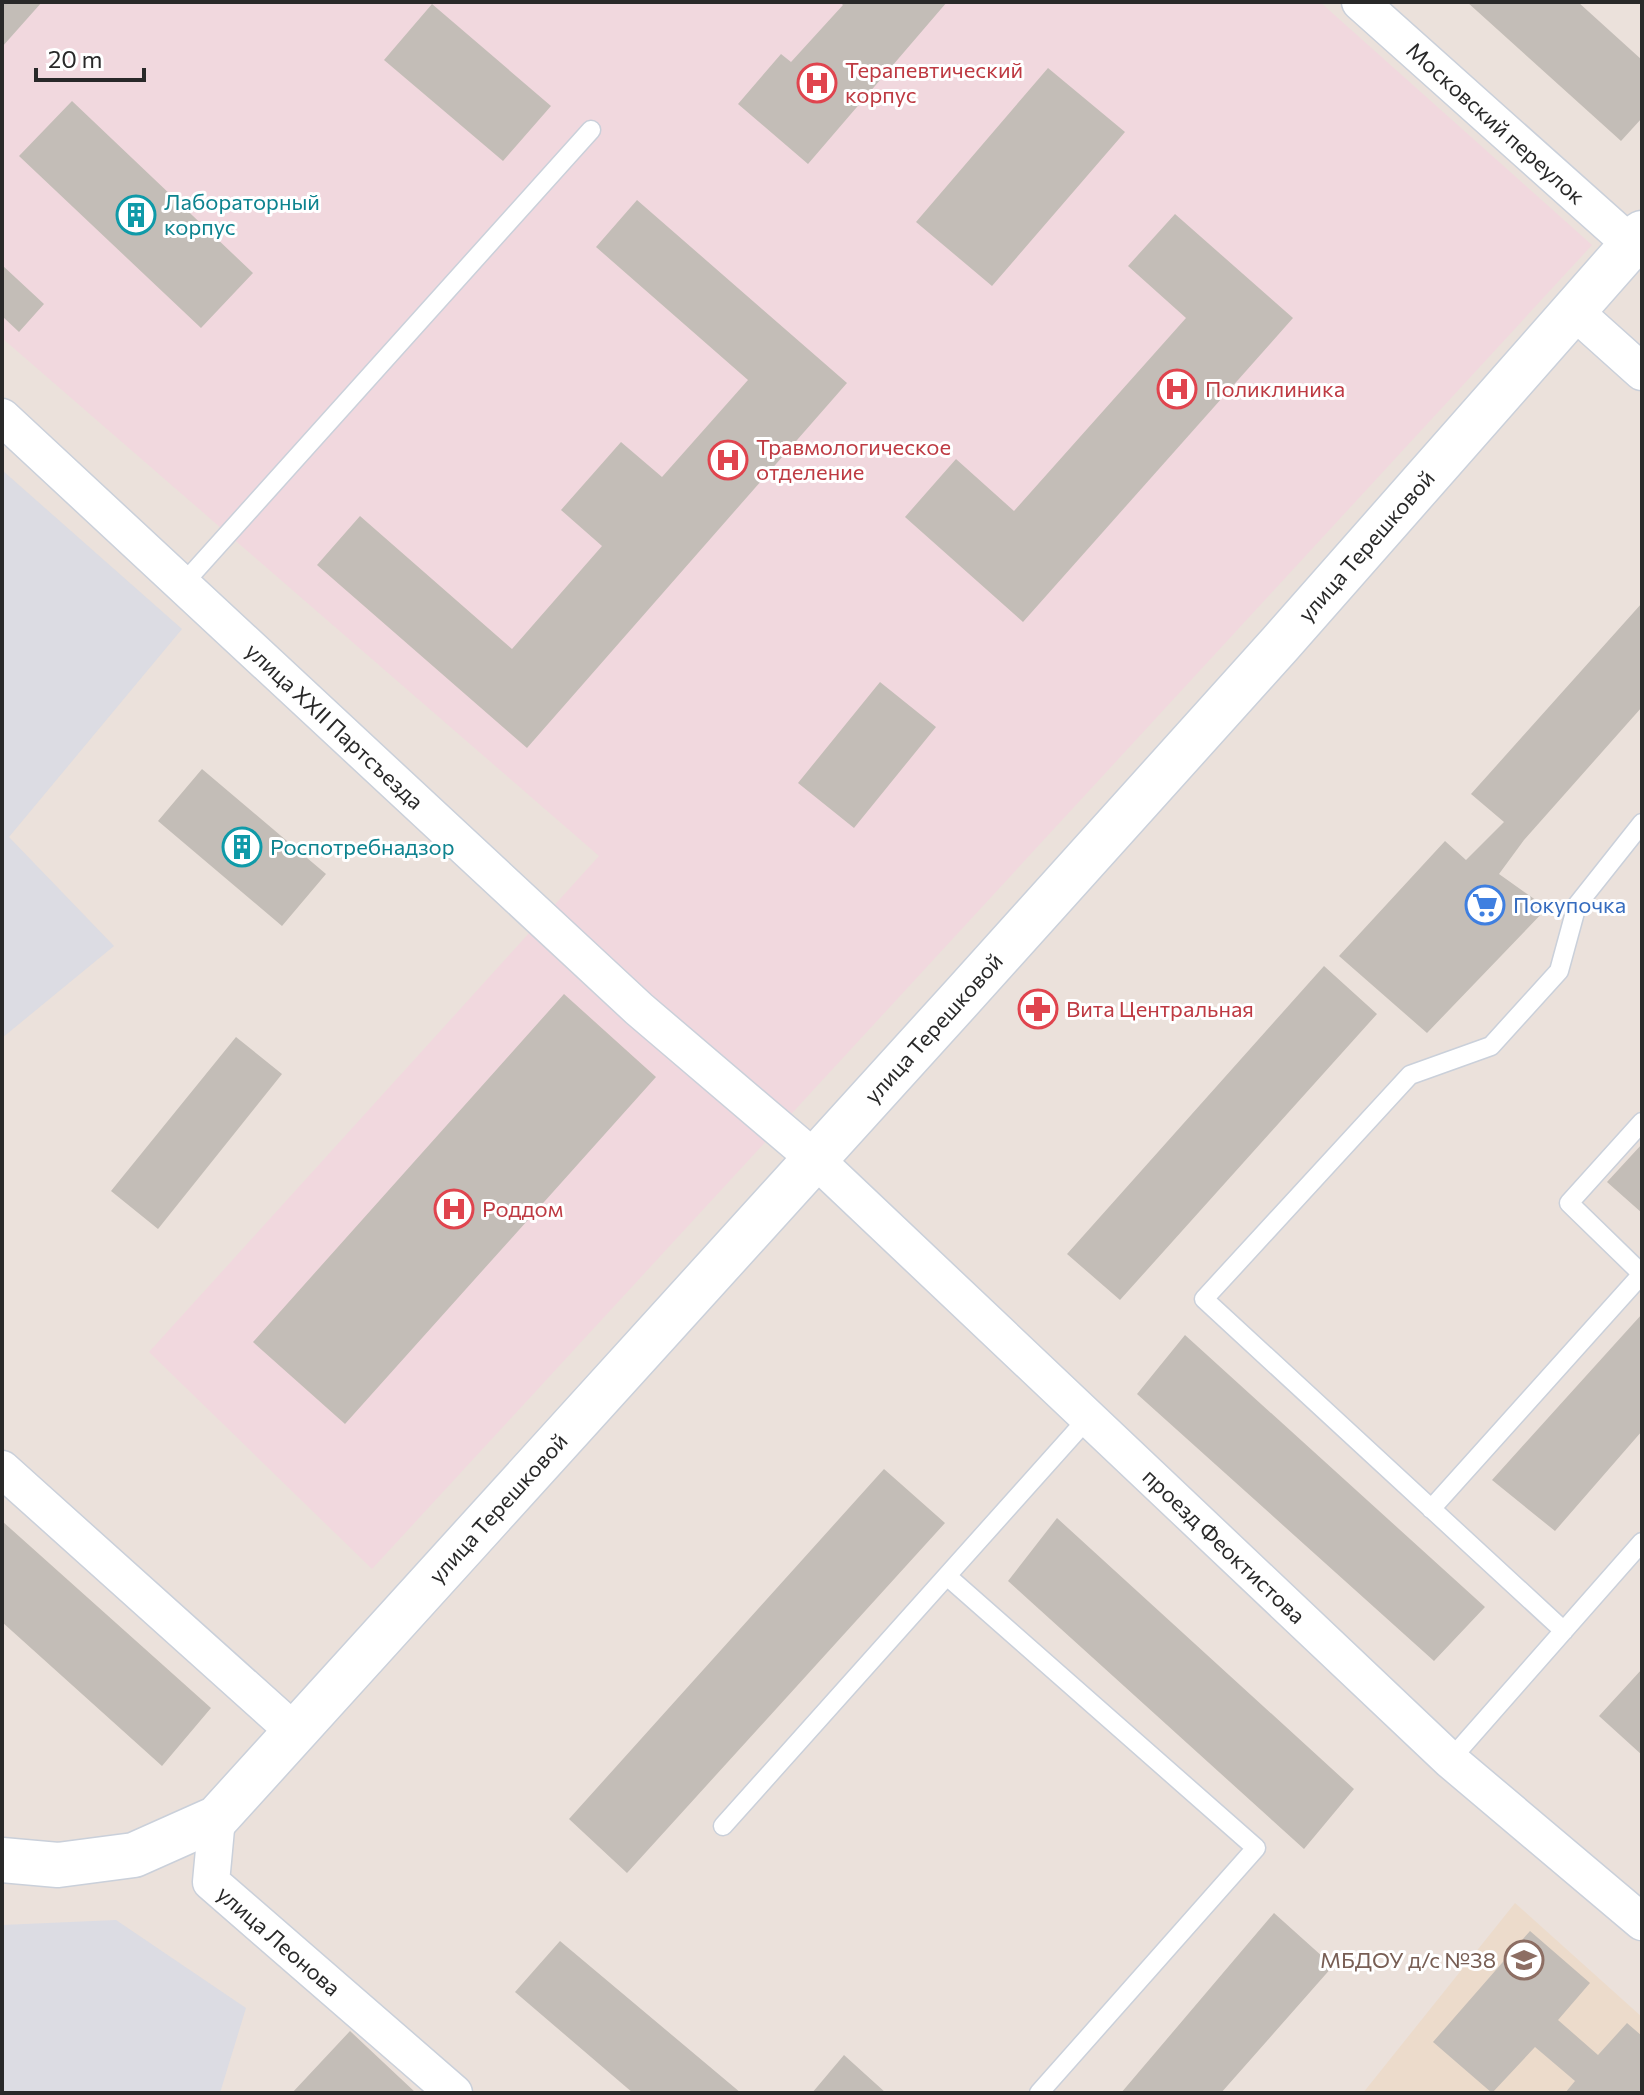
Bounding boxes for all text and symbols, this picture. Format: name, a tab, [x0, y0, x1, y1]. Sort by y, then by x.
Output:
scale bar	[36, 32, 144, 82]
street label: Московский переулок	[1401, 36, 1591, 210]
text: 20 m	[48, 44, 102, 73]
place label: Терапевтический корпус	[845, 56, 1023, 108]
hospital icon: Терапевтический корпус	[796, 62, 838, 104]
place label: Лабораторный корпус	[164, 188, 320, 240]
building icon: Лабораторный корпус	[115, 194, 157, 236]
hospital icon: Поликлиника	[1156, 368, 1198, 410]
place label: Поликлиника	[1205, 375, 1345, 402]
place label: Травмологическое отделение	[756, 433, 951, 485]
hospital icon: Травмологическое отделение	[707, 439, 749, 481]
street label: улица Терешковой	[1292, 464, 1440, 627]
street label: улица XXII Партсъезда	[240, 637, 429, 815]
building icon: Роспотребнадзор	[221, 826, 263, 868]
place label: Роспотребнадзор	[270, 833, 455, 860]
supermarket icon: Покупочка	[1464, 884, 1506, 926]
place label: Покупочка	[1513, 891, 1626, 918]
street label: улица Терешковой	[858, 947, 1008, 1109]
pharmacy icon: Вита Центральная	[1017, 988, 1059, 1030]
place label: Вита Центральная	[1066, 995, 1254, 1022]
hospital icon: Роддом	[433, 1188, 475, 1230]
place label: Роддом	[482, 1195, 563, 1222]
street label: улица Терешковой	[423, 1427, 573, 1589]
street label: проезд Феоктистова	[1138, 1463, 1311, 1629]
street label: улица Леонова	[212, 1880, 346, 2001]
school or university icon: МБДОУ д/с №38	[1503, 1939, 1545, 1981]
place label: МБДОУ д/с №38	[1320, 1946, 1496, 1973]

